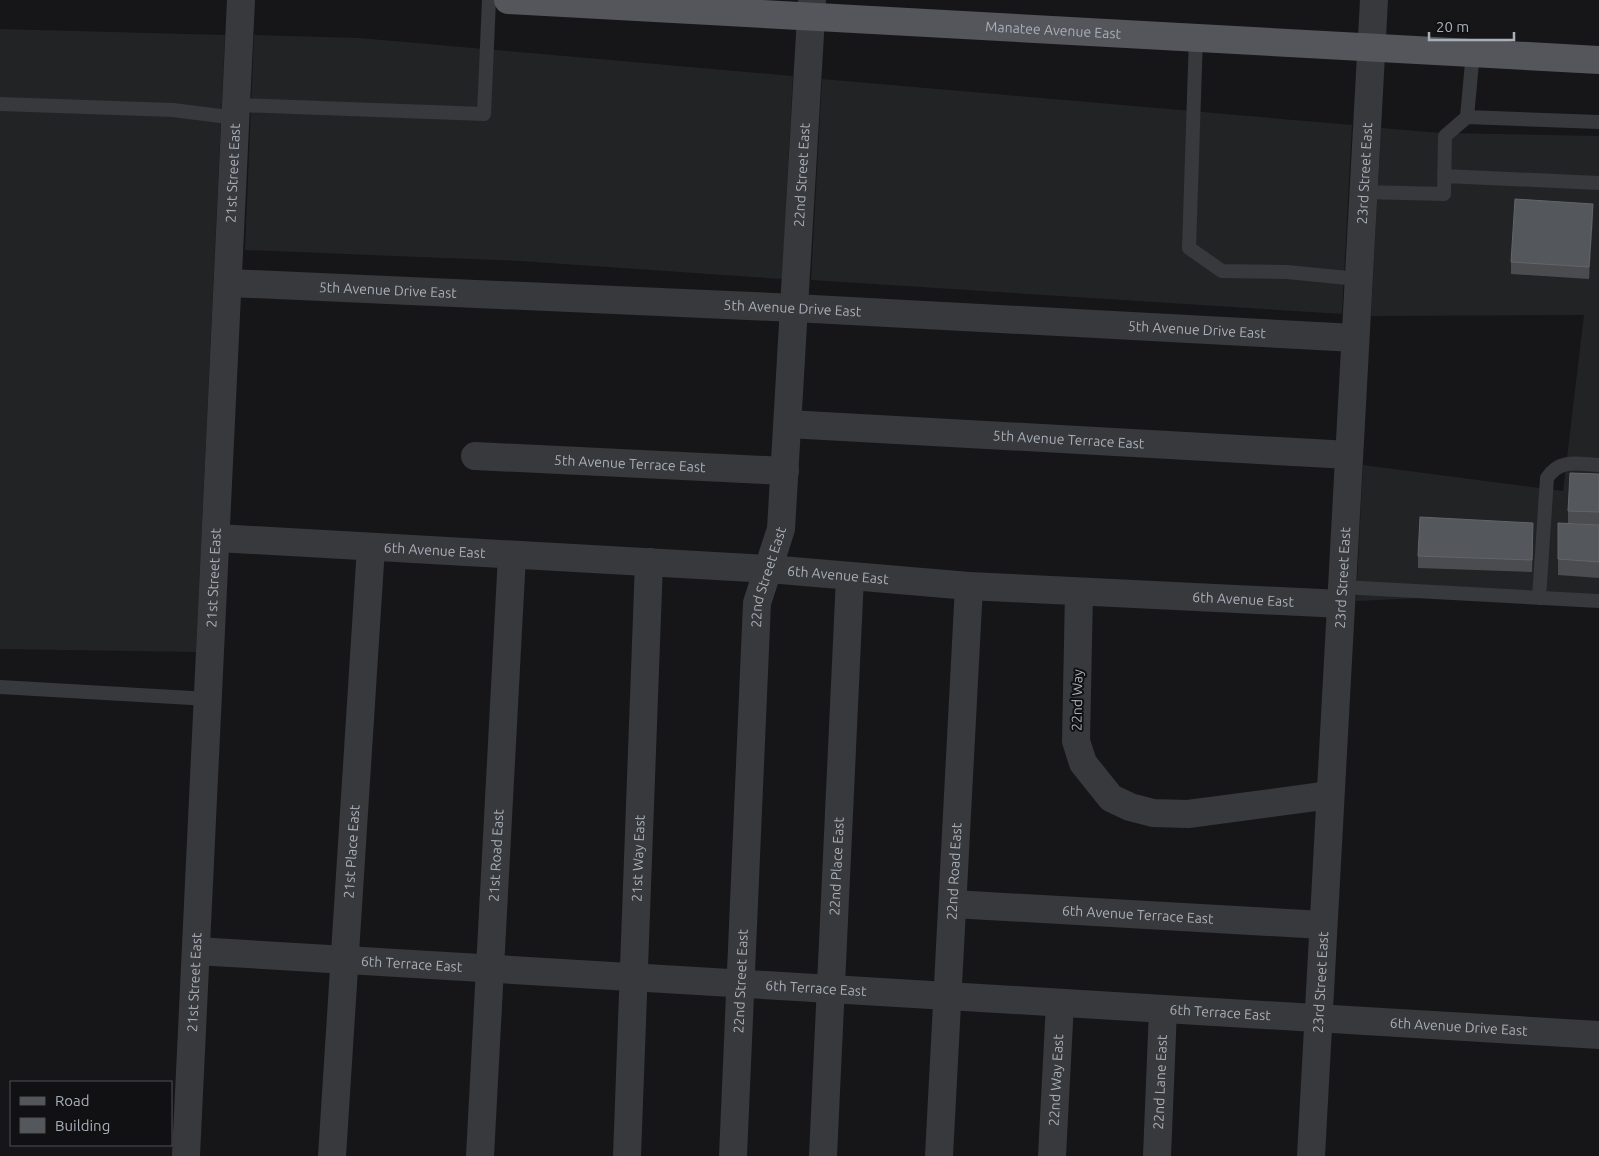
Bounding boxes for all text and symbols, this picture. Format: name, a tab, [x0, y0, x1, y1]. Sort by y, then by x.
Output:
scale bar	[1429, 10, 1514, 42]
street label: Manatee Avenue East	[985, 18, 1122, 42]
text: 20 m	[1436, 18, 1469, 35]
street label: 21st Street East	[222, 122, 243, 223]
street label: 22nd Street East	[791, 122, 813, 227]
street label: 23rd Street East	[1354, 122, 1375, 225]
street label: 5th Avenue Drive East	[319, 279, 458, 301]
street label: 5th Avenue Drive East	[723, 297, 862, 320]
street label: 5th Avenue Drive East	[1128, 318, 1267, 341]
street label: 5th Avenue Terrace East	[992, 427, 1145, 452]
street label: 5th Avenue Terrace East	[554, 452, 706, 475]
street label: 22nd Street East	[748, 524, 789, 628]
street label: 23rd Street East	[1332, 526, 1353, 629]
street label: 21st Street East	[203, 527, 224, 628]
street label: 6th Avenue East	[383, 539, 486, 561]
street label: 6th Avenue East	[787, 563, 890, 587]
street label: 6th Avenue East	[1192, 589, 1295, 610]
street label: 22nd Way	[1068, 669, 1086, 731]
street label: 21st Place East	[341, 804, 363, 899]
street label: 21st Road East	[486, 808, 506, 902]
street label: 21st Way East	[628, 814, 648, 902]
street label: 22nd Place East	[826, 816, 847, 916]
street label: 22nd Road East	[943, 822, 965, 920]
street label: 6th Avenue Terrace East	[1061, 902, 1214, 927]
street label: 22nd Street East	[730, 928, 751, 1034]
street label: 23rd Street East	[1310, 931, 1331, 1033]
street label: 21st Street East	[184, 932, 205, 1032]
street label: 6th Terrace East	[361, 953, 463, 975]
street label: 6th Terrace East	[765, 977, 867, 999]
street label: 6th Terrace East	[1169, 1001, 1272, 1023]
street label: 6th Avenue Drive East	[1389, 1014, 1529, 1039]
street label: 22nd Way East	[1046, 1033, 1066, 1126]
street label: 22nd Lane East	[1150, 1034, 1170, 1130]
legend	[10, 1081, 172, 1146]
text: Road	[55, 1092, 90, 1109]
text: Building	[55, 1117, 110, 1134]

